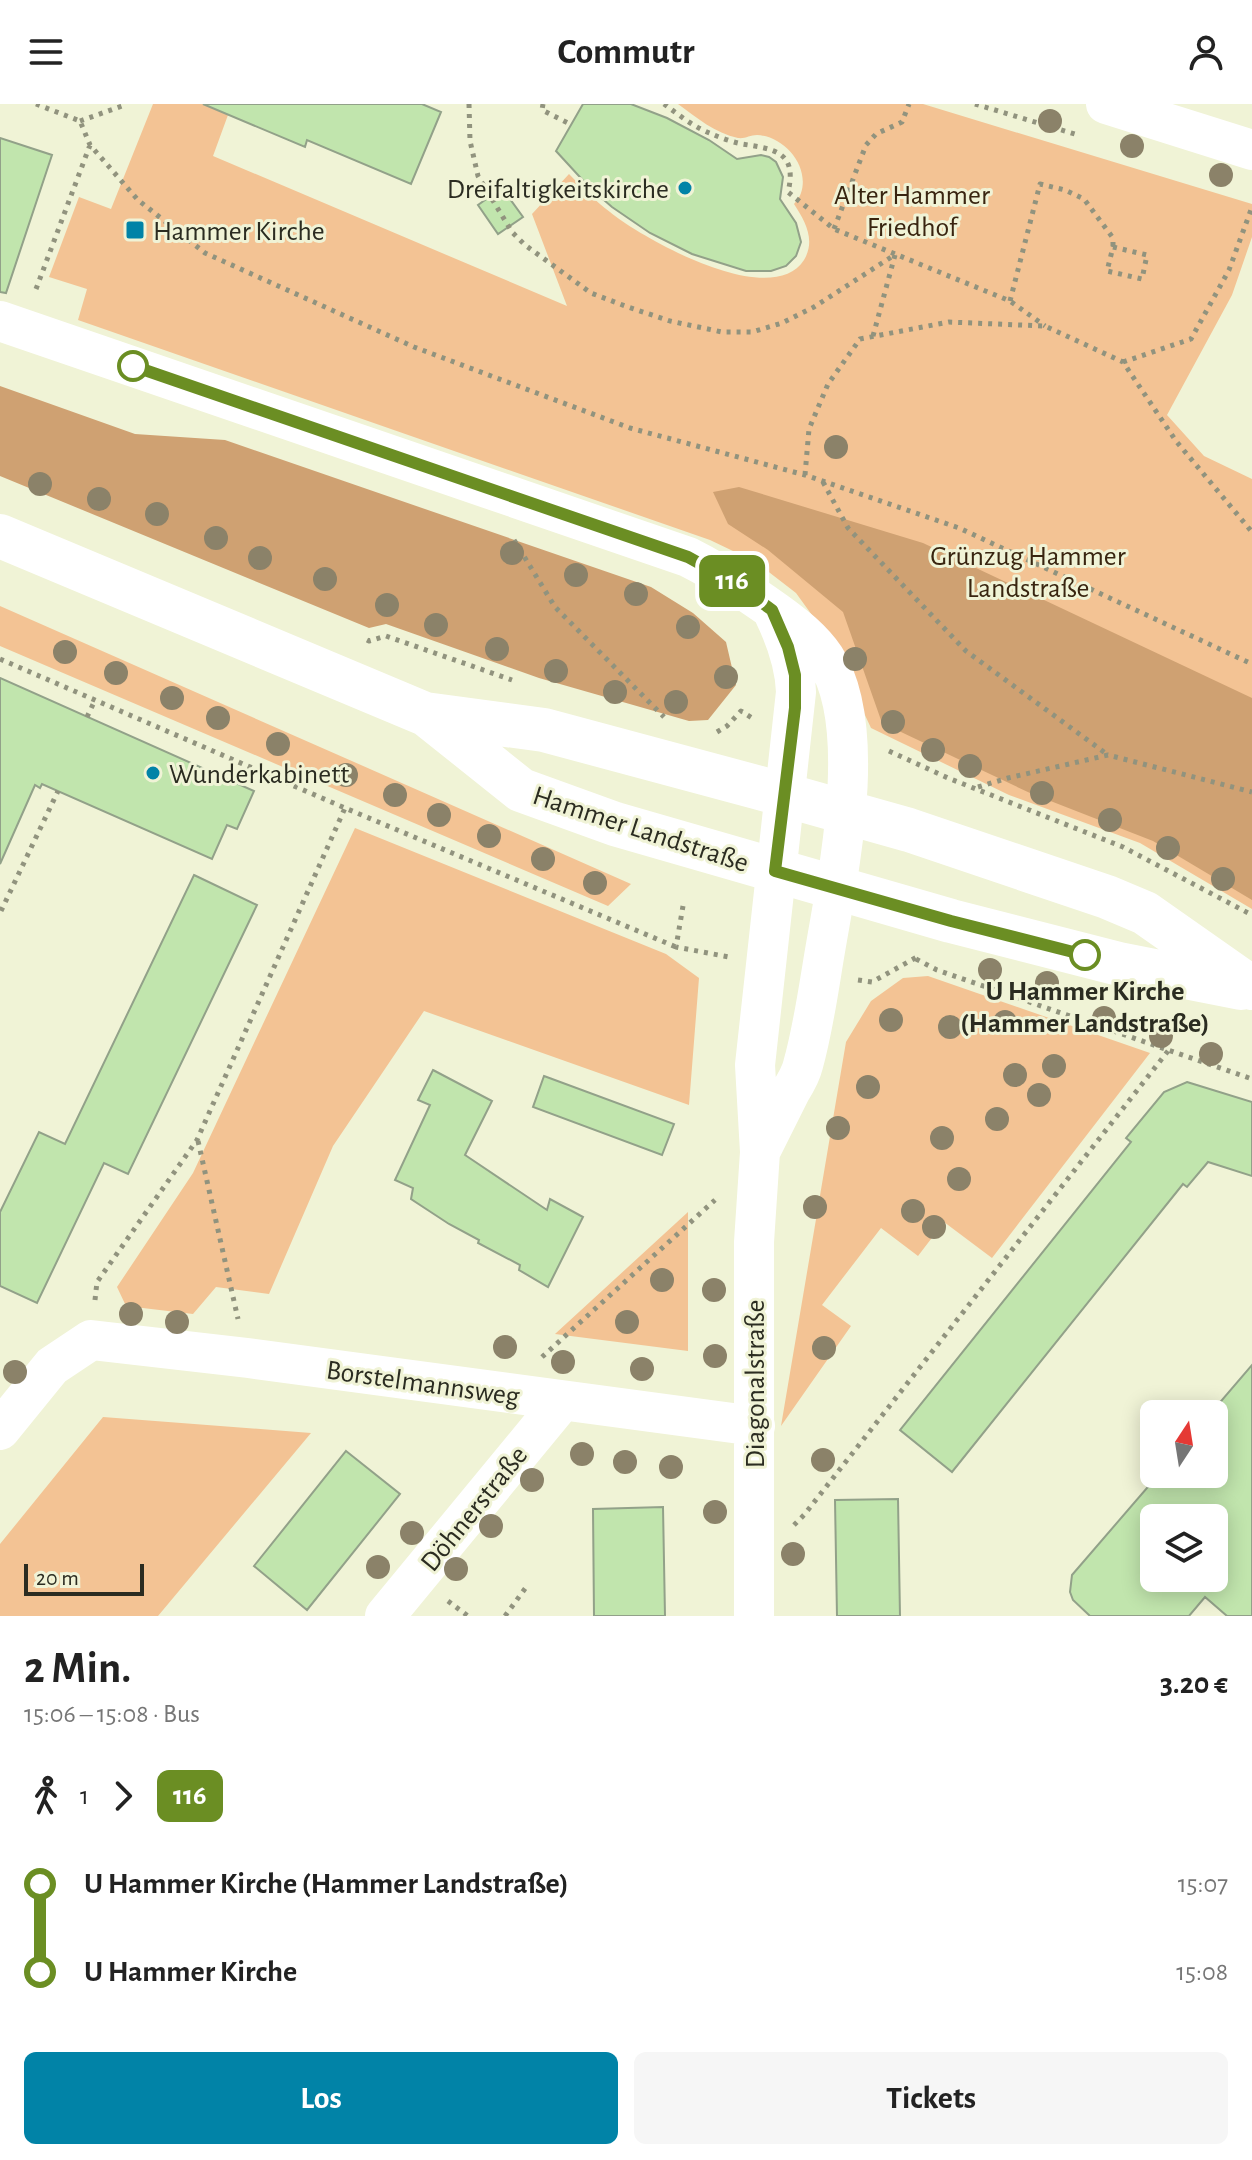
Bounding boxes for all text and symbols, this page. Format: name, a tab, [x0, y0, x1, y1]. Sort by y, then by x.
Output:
icon: menu	[24, 30, 68, 74]
icon: person	[1184, 30, 1228, 74]
text: Commutr	[558, 34, 694, 70]
place label: Dreifaltigkeitskirche	[447, 176, 669, 204]
marker: Dreifaltigkeitskirche	[676, 179, 694, 197]
park label: Alter Hammer Friedhof	[834, 182, 990, 242]
place label: Hammer Kirche	[153, 218, 325, 246]
marker: Hammer Kirche	[124, 219, 146, 241]
unlabelled marker	[118, 351, 148, 381]
park label: Grünzug Hammer Landstraße	[930, 543, 1126, 603]
line badge: 116	[686, 555, 778, 607]
text: 116	[715, 567, 749, 595]
place label: Wunderkabinett	[169, 761, 349, 789]
marker: Wunderkabinett	[144, 764, 162, 782]
street label: Hammer Landstraße	[529, 782, 752, 878]
marker: U Hammer Kirche (Hammer Landstraße)	[1070, 940, 1100, 970]
place label: U Hammer Kirche (Hammer Landstraße)	[960, 978, 1210, 1038]
street label: Diagonalstraße	[742, 1300, 770, 1468]
street label: Borstelmannsweg	[324, 1357, 521, 1411]
north arrow	[1140, 1400, 1228, 1488]
map controls	[1140, 1400, 1228, 1592]
street label: Döhnerstraße	[416, 1441, 533, 1577]
button: layers	[1140, 1504, 1228, 1592]
scale bar	[24, 1560, 144, 1596]
text: 20 m	[36, 1567, 79, 1589]
text: 2 Min.	[24, 1647, 131, 1691]
text: 3.20 €	[1160, 1669, 1228, 1699]
text: 15:06 – 15:08 · Bus	[24, 1701, 200, 1727]
icon: walk	[24, 1774, 68, 1818]
icon: forward	[101, 1774, 145, 1818]
text: 116	[173, 1782, 207, 1810]
text: 1	[80, 1783, 89, 1809]
text: U Hammer Kirche (Hammer Landstraße)	[84, 1869, 569, 1899]
text: 15:07	[1178, 1871, 1228, 1897]
text: U Hammer Kirche	[84, 1957, 297, 1987]
text: 15:08	[1176, 1959, 1228, 1985]
button: Los	[24, 2052, 618, 2144]
button: Tickets	[634, 2052, 1228, 2144]

